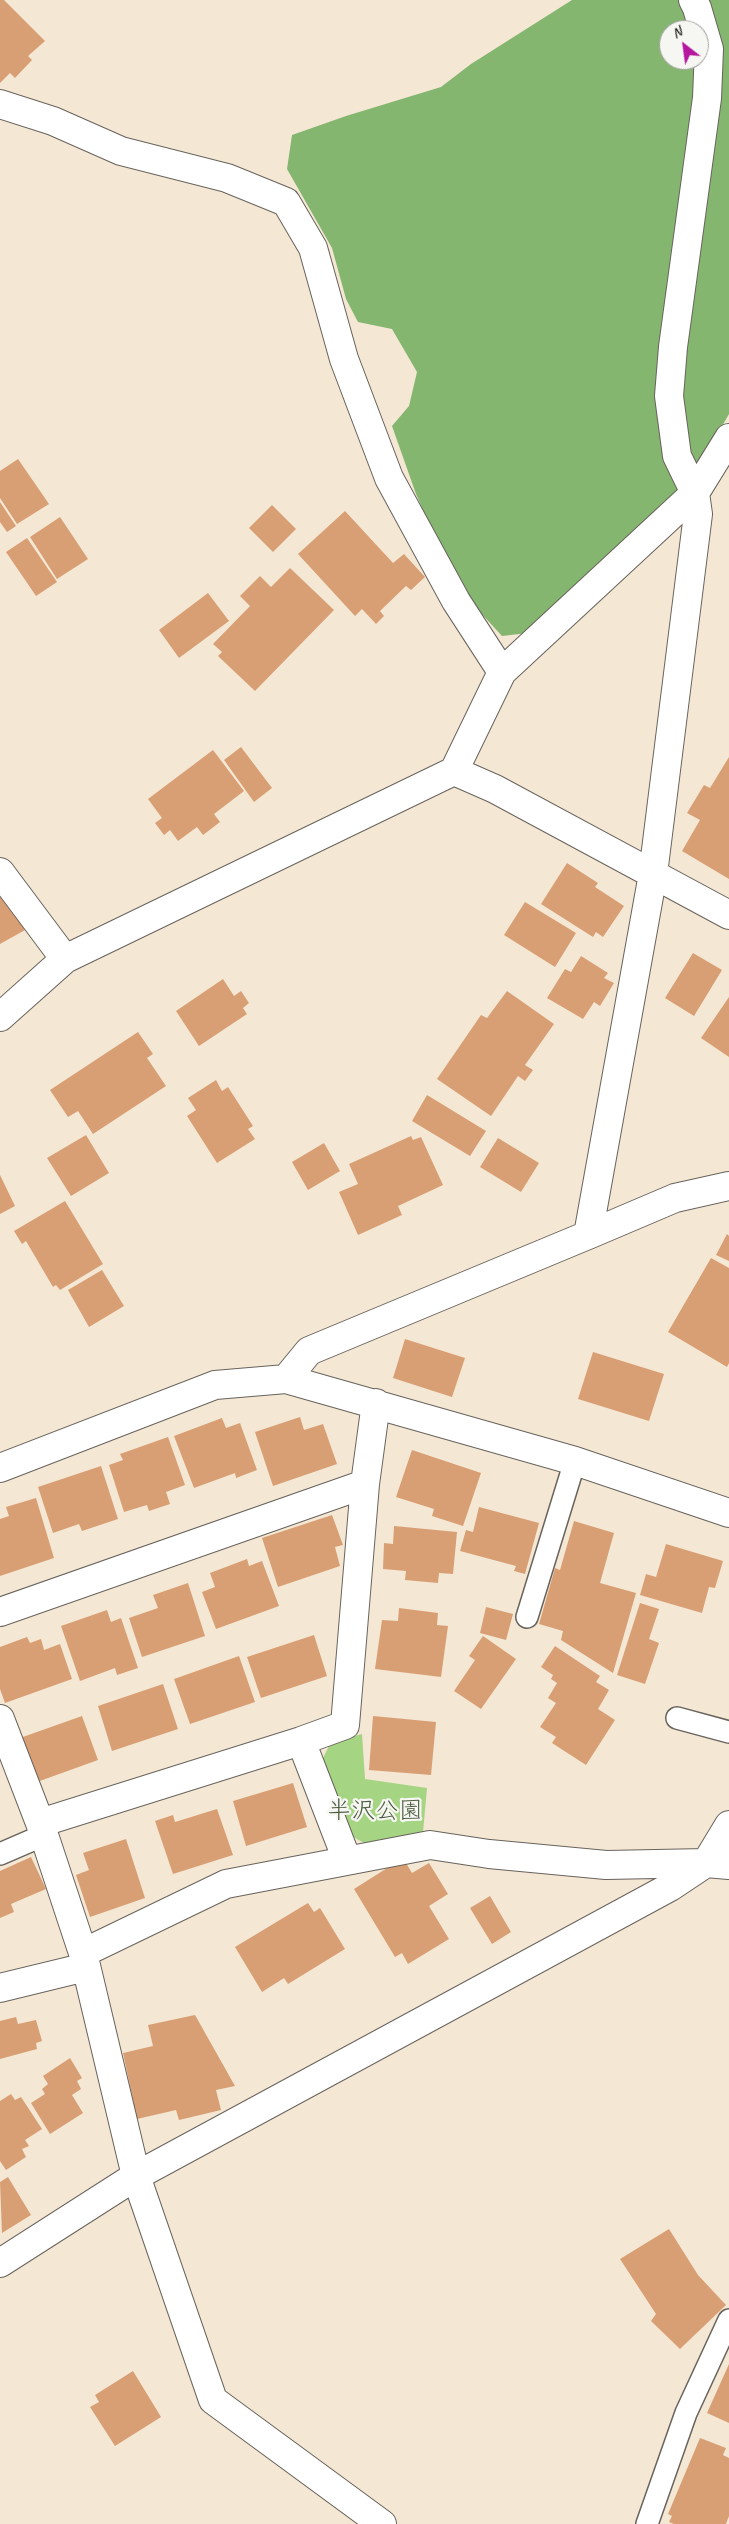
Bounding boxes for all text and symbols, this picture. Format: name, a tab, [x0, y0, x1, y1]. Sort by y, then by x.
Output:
north arrow	[659, 20, 709, 70]
text: N	[669, 23, 685, 42]
park label: 半沢公園	[327, 1798, 423, 1826]

